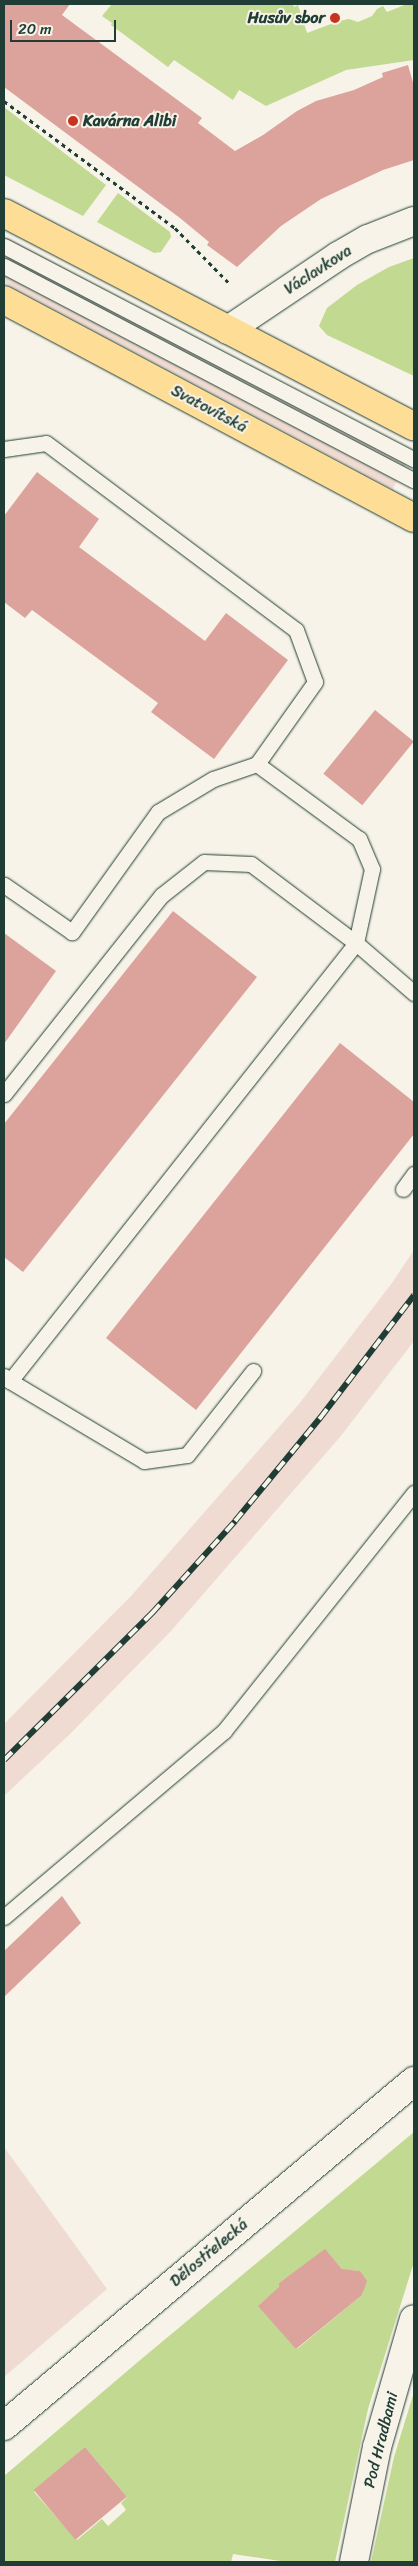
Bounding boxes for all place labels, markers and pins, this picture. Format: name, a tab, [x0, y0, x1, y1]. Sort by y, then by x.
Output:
place label: Husův sbor	[247, 8, 325, 28]
marker: Husův sbor	[329, 12, 341, 24]
place label: Kavárna Alibi	[83, 111, 176, 131]
marker: Kavárna Alibi	[67, 115, 79, 127]

